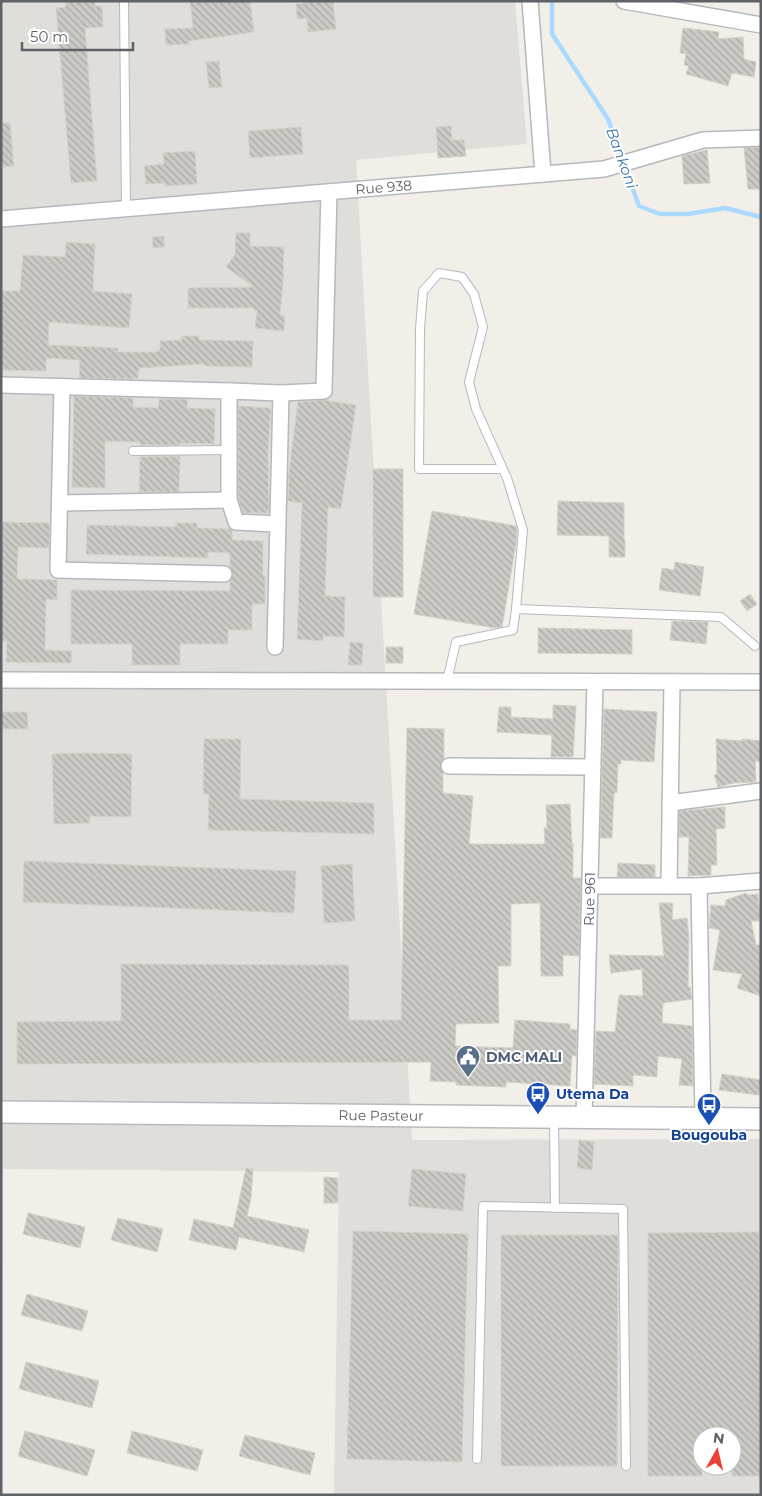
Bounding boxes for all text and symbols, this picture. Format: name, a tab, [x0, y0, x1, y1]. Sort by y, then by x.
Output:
scale bar	[22, 20, 134, 52]
text: 50 m	[30, 27, 68, 46]
water label: Bankoni	[602, 125, 642, 192]
street label: Rue 938	[355, 176, 413, 199]
street label: Rue 961	[580, 872, 599, 926]
public building icon: DMC MALI	[455, 1044, 481, 1078]
place label: DMC MALI	[486, 1048, 562, 1066]
bus stop icon: Utema Da	[525, 1081, 551, 1115]
place label: Utema Da	[556, 1085, 629, 1103]
bus stop icon: Bougouba	[696, 1092, 722, 1126]
street label: Rue Pasteur	[338, 1106, 424, 1125]
place label: Bougouba	[671, 1126, 747, 1144]
north arrow	[692, 1426, 742, 1476]
text: N	[712, 1428, 726, 1448]

